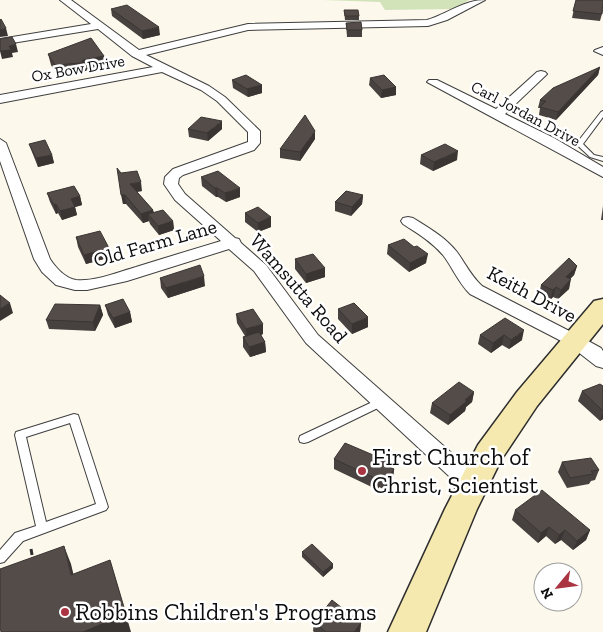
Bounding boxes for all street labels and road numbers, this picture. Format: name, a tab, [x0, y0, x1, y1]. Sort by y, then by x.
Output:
street label: Ox Bow Drive	[30, 51, 126, 86]
street label: Carl Jordan Drive	[468, 77, 584, 150]
street label: Old Farm Lane	[90, 214, 220, 272]
street label: Wamsutta Road	[245, 229, 353, 347]
street label: Keith Drive	[483, 261, 581, 327]

